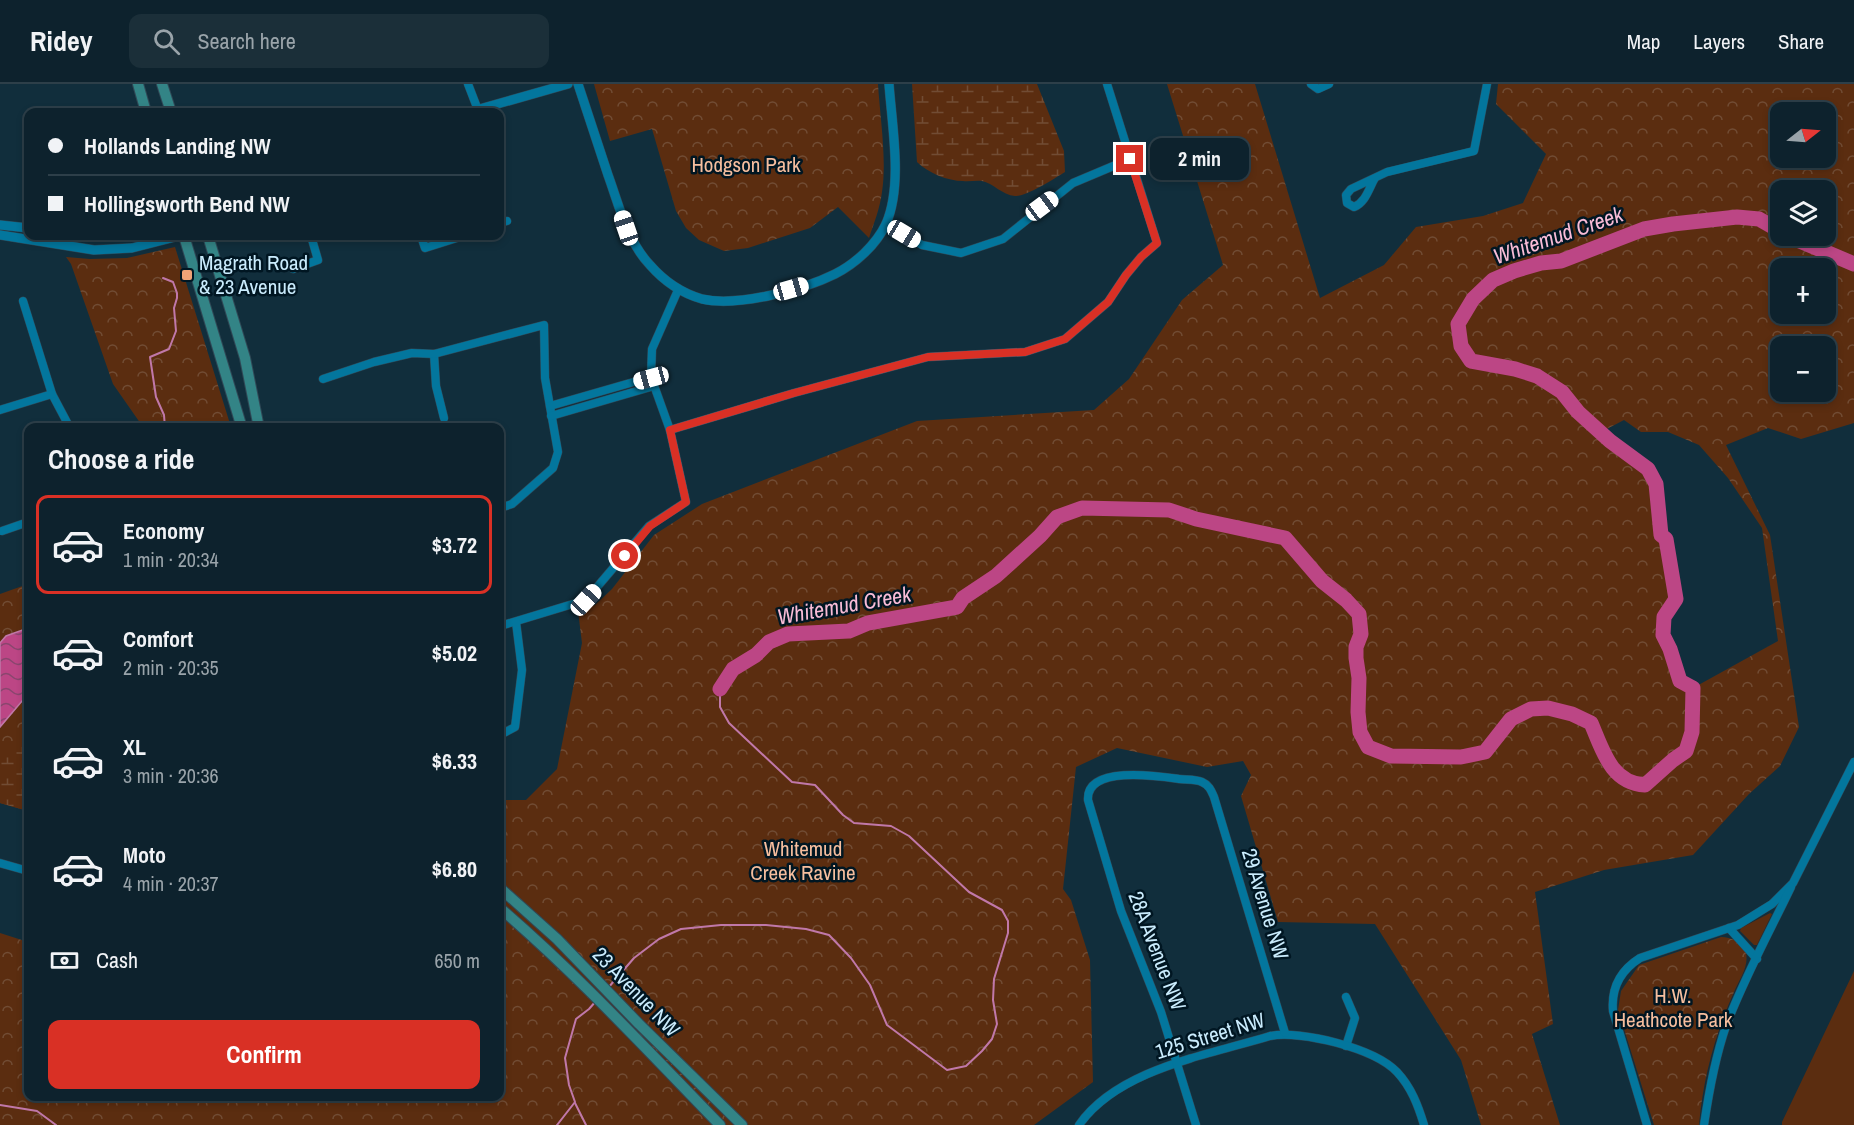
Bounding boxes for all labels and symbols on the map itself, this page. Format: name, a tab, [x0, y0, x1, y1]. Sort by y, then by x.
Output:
north arrow	[1770, 102, 1836, 168]
callout: 2 min	[1151, 138, 1250, 180]
route end	[1116, 145, 1143, 172]
park label: Hodgson Park	[691, 150, 801, 179]
car	[1022, 188, 1062, 224]
water label: Whitemud Creek	[1489, 198, 1628, 271]
car	[612, 208, 640, 248]
car	[884, 217, 924, 251]
place label: Magrath Road & 23 Avenue	[199, 248, 308, 301]
marker: Magrath Road & 23 Avenue	[180, 268, 194, 282]
car	[771, 275, 811, 303]
car	[631, 365, 671, 391]
route start	[611, 542, 638, 569]
water label: Whitemud Creek	[775, 578, 914, 632]
car	[567, 581, 605, 619]
park label: Whitemud Creek Ravine	[750, 834, 856, 887]
street label: 29 Avenue NW	[1235, 845, 1296, 964]
street label: 28A Avenue NW	[1122, 887, 1194, 1015]
street label: 23 Avenue NW	[586, 940, 687, 1043]
park label: H.W. Heathcote Park	[1614, 981, 1733, 1034]
street label: 125 Street NW	[1152, 1005, 1269, 1066]

